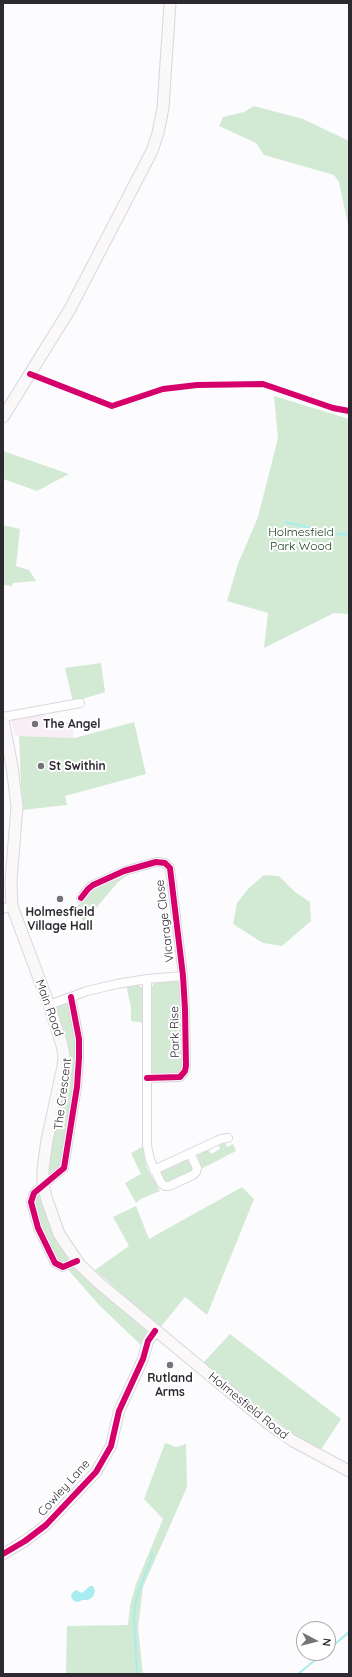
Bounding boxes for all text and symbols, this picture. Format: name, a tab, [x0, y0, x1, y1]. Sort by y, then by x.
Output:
park label: Holmesfield Park Wood	[268, 525, 334, 553]
place label: The Angel	[43, 717, 101, 731]
marker: The Angel	[30, 719, 40, 729]
place label: St Swithin	[49, 759, 106, 773]
marker: St Swithin	[36, 761, 46, 771]
street label: Vicarage Close	[153, 879, 177, 963]
marker: Holmesfield Village Hall	[55, 894, 65, 904]
place label: Holmesfield Village Hall	[25, 905, 95, 933]
street label: Main Road	[32, 977, 66, 1039]
street label: Park Rise	[167, 1006, 183, 1058]
street label: The Crescent	[51, 1057, 75, 1131]
marker: Rutland Arms	[165, 1360, 175, 1370]
street label: Holmesfield Road	[205, 1369, 291, 1443]
place label: Rutland Arms	[147, 1371, 193, 1399]
street label: Cowley Lane	[35, 1457, 93, 1519]
north arrow	[296, 1621, 336, 1661]
text: N	[319, 1637, 334, 1647]

